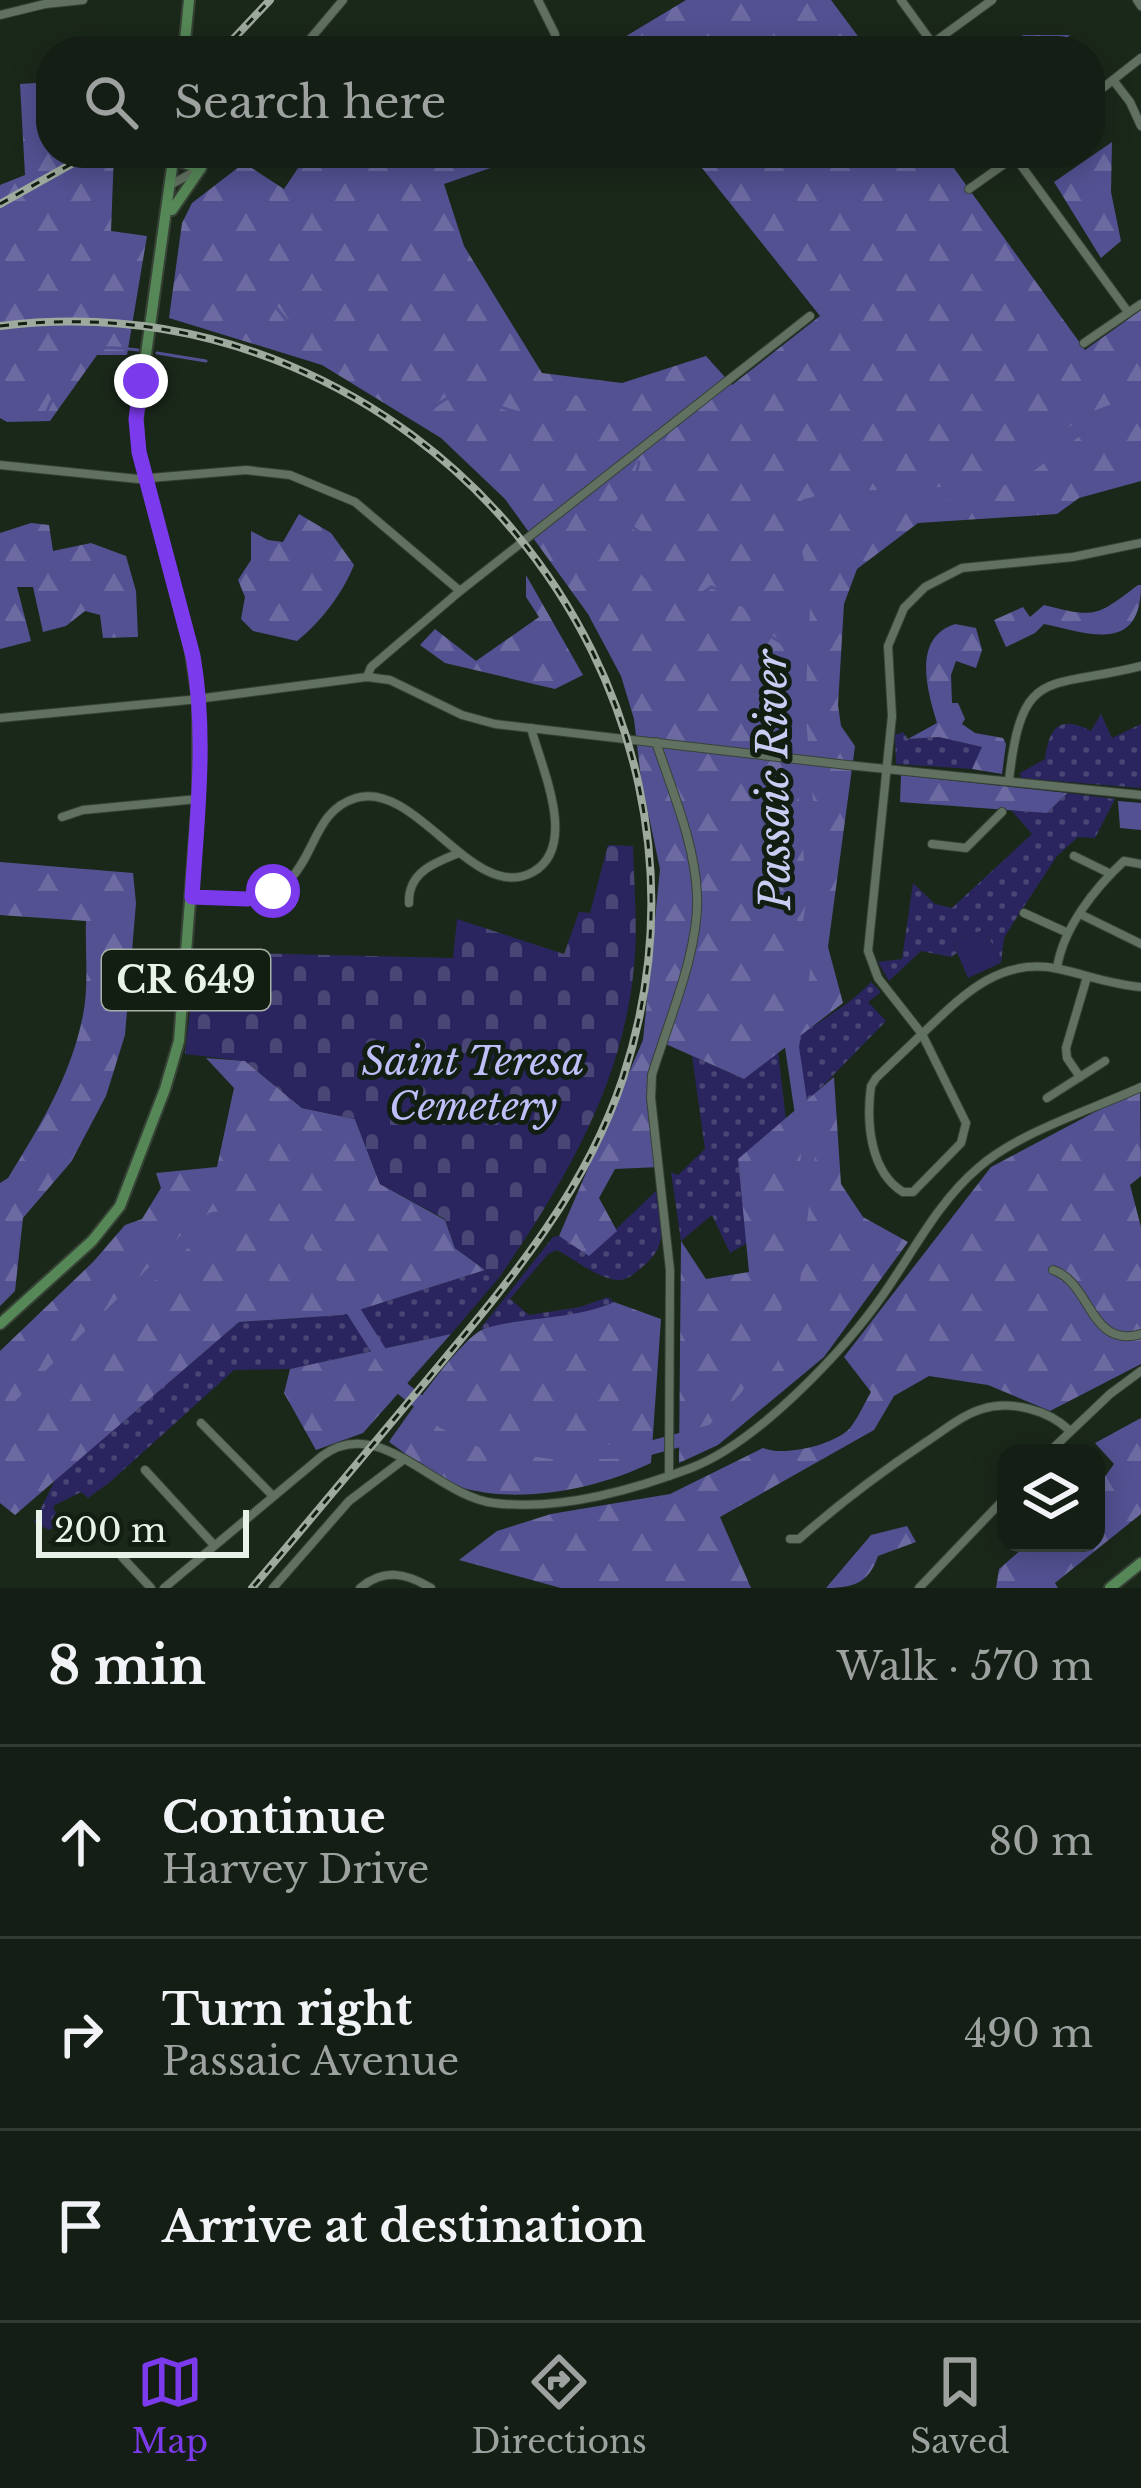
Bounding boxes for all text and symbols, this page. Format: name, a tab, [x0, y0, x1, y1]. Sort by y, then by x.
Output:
search box	[36, 36, 1105, 168]
icon: search	[78, 69, 144, 135]
text: Search here	[174, 74, 446, 130]
route end	[114, 354, 168, 408]
water label: Passaic River	[745, 648, 801, 911]
route start	[246, 864, 300, 918]
road number: CR 649	[102, 950, 270, 1010]
park label: Saint Teresa Cemetery	[362, 1037, 584, 1131]
map controls	[997, 1444, 1105, 1552]
button: layers	[997, 1444, 1105, 1552]
scale bar	[36, 1504, 249, 1557]
text: 200 m	[54, 1510, 166, 1551]
text: 8 min	[48, 1635, 206, 1698]
text: Walk · 570 m	[837, 1642, 1093, 1691]
text: Continue	[162, 1789, 386, 1845]
icon: ahead	[48, 1809, 114, 1875]
text: 80 m	[988, 1817, 1093, 1866]
text: Harvey Drive	[162, 1845, 429, 1894]
text: Turn right	[162, 1981, 412, 2037]
icon: right	[48, 2001, 114, 2067]
text: 490 m	[964, 2009, 1093, 2058]
text: Passaic Avenue	[162, 2037, 459, 2086]
icon: arrive	[48, 2193, 114, 2259]
text: Arrive at destination	[162, 2198, 646, 2254]
tab: Map	[132, 2349, 208, 2462]
tab: Directions	[471, 2349, 647, 2462]
tab: Saved	[910, 2349, 1009, 2462]

